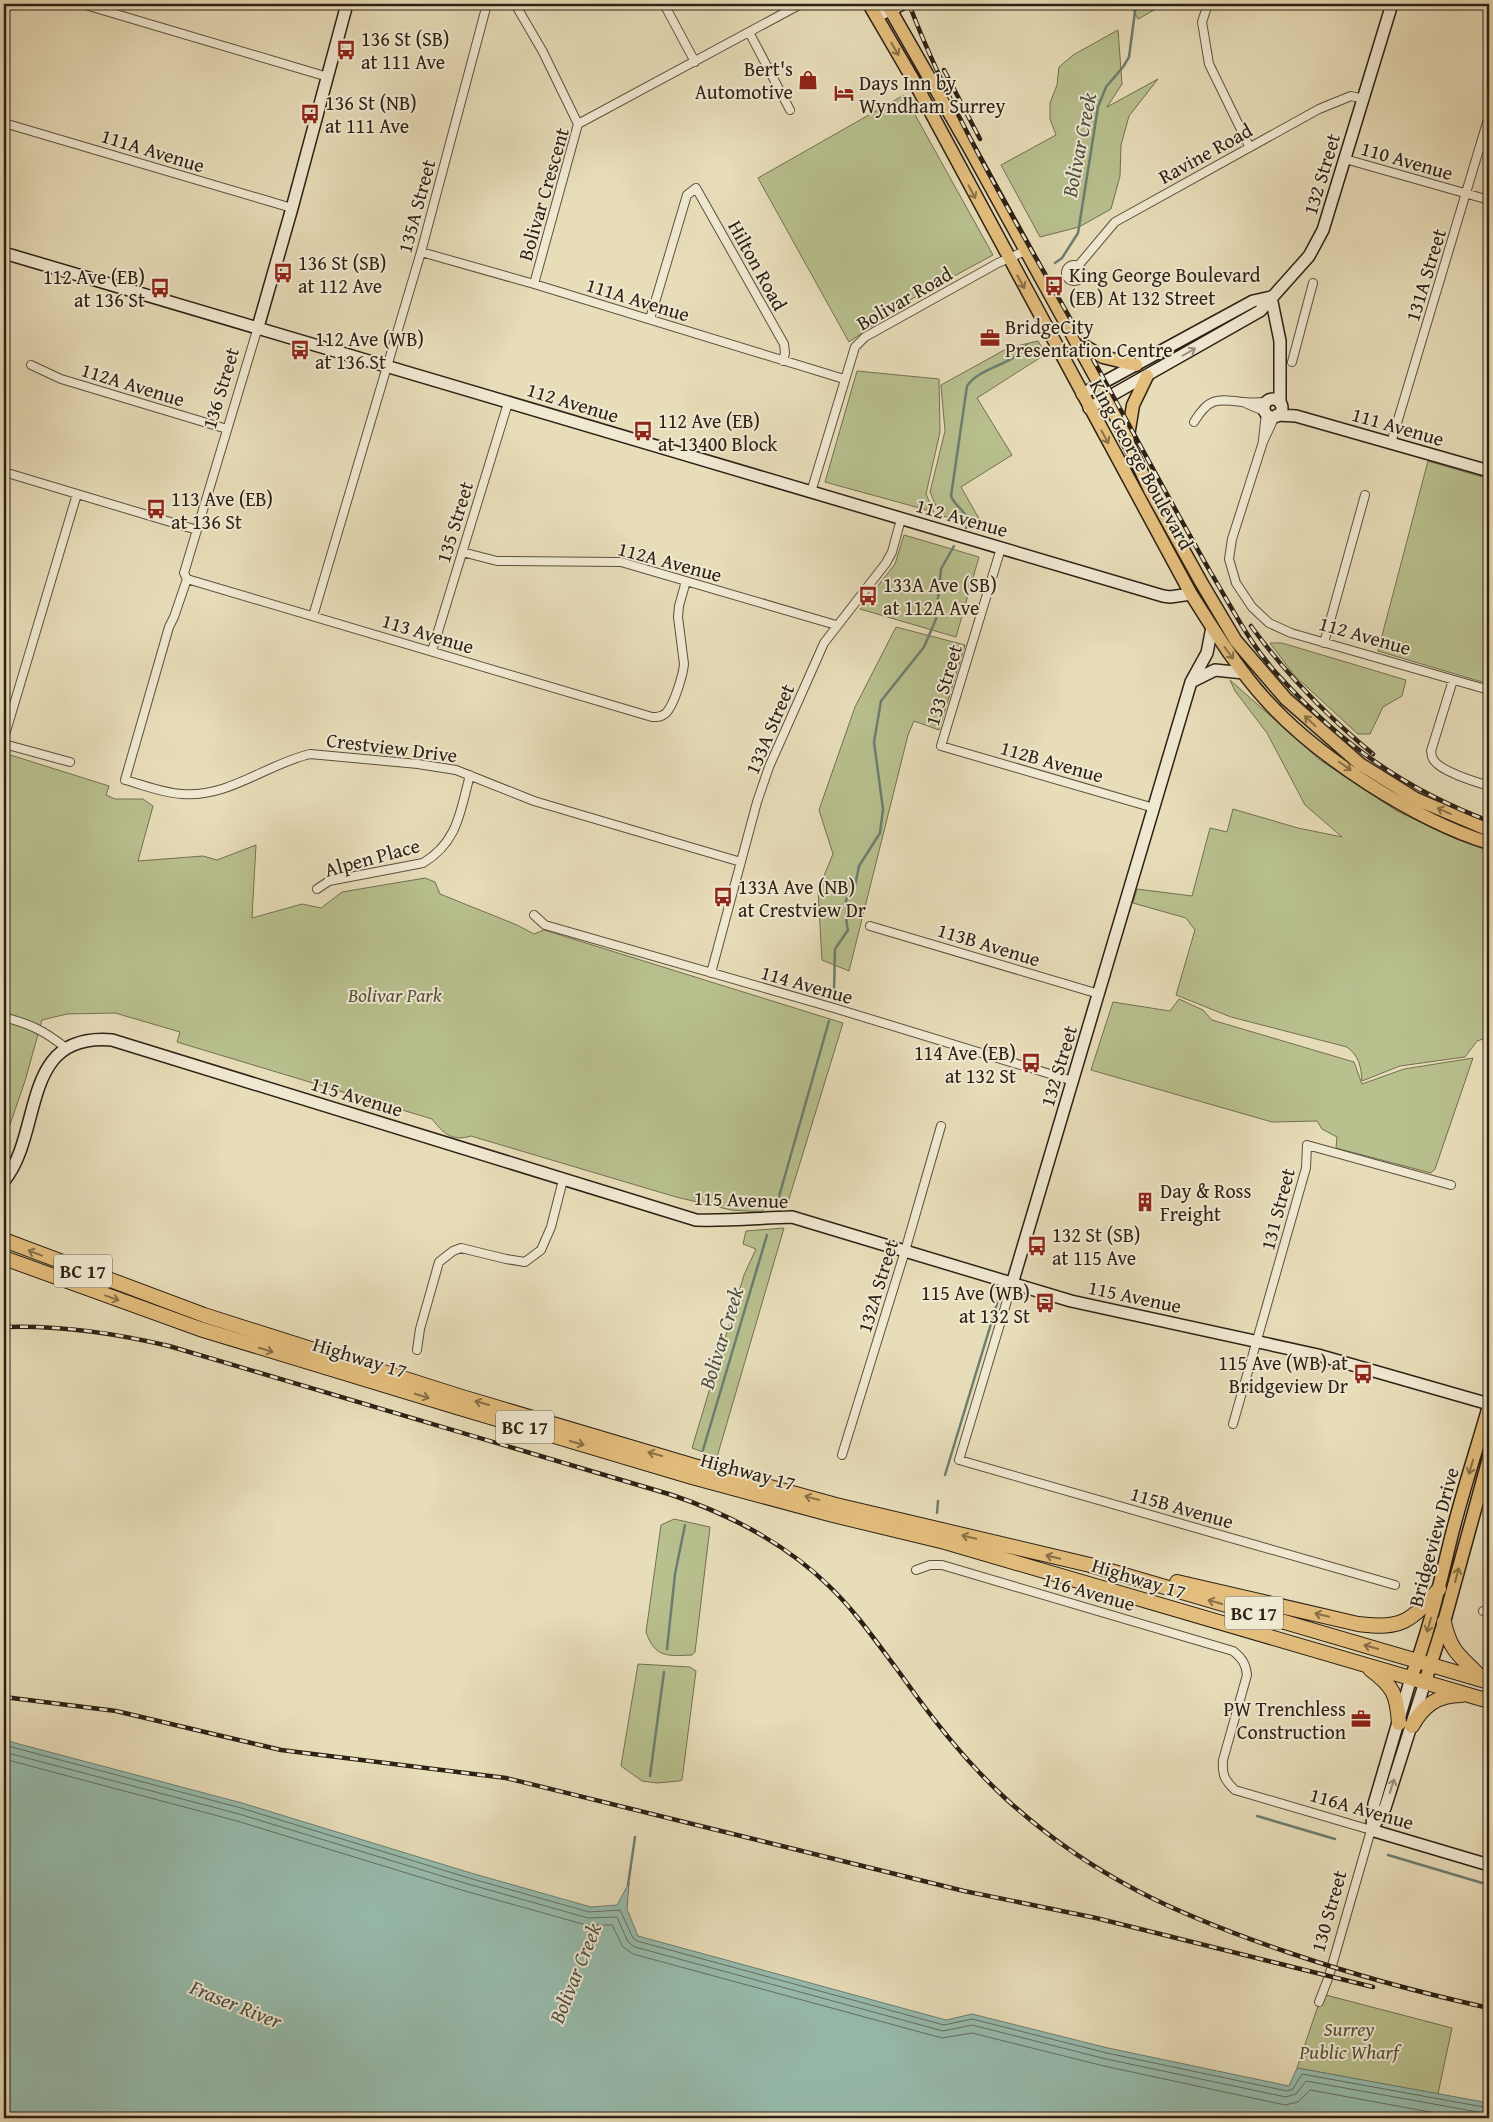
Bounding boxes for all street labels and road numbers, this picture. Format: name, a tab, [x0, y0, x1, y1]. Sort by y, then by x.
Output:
street label: Ravine Road	[1153, 115, 1257, 191]
street label: 111A Avenue	[98, 121, 208, 179]
street label: Bolivar Crescent	[510, 124, 576, 264]
street label: 132 Street	[1295, 130, 1347, 218]
street label: 110 Avenue	[1357, 133, 1457, 187]
street label: 135A Street	[390, 156, 442, 256]
street label: Hilton Road	[721, 215, 795, 316]
street label: 131A Street	[1397, 225, 1453, 325]
street label: Bolivar Road	[851, 259, 958, 337]
street label: 111A Avenue	[583, 270, 693, 328]
street label: 136 Street	[194, 344, 246, 432]
street label: 112A Avenue	[78, 355, 188, 413]
street label: King George Boulevard	[1083, 373, 1201, 555]
street label: 112 Avenue	[523, 374, 623, 430]
street label: 111 Avenue	[1348, 399, 1448, 453]
street label: 135 Street	[428, 478, 480, 566]
street label: 112 Avenue	[912, 490, 1012, 544]
street label: 112A Avenue	[615, 533, 725, 589]
street label: 113 Avenue	[378, 605, 478, 661]
street label: 112 Avenue	[1315, 608, 1415, 662]
street label: 133 Street	[917, 641, 969, 729]
street label: 133A Street	[737, 679, 801, 779]
street label: Crestview Drive	[325, 725, 459, 769]
street label: 112B Avenue	[997, 732, 1107, 790]
street label: Alpen Place	[321, 830, 423, 884]
street label: 113B Avenue	[934, 915, 1044, 973]
street label: 114 Avenue	[757, 957, 857, 1011]
street label: 132 Street	[1032, 1022, 1084, 1110]
street label: 115 Avenue	[307, 1068, 407, 1124]
street label: 131 Street	[1252, 1165, 1302, 1253]
street label: 115 Avenue	[693, 1183, 789, 1215]
street label: 132A Street	[849, 1236, 905, 1336]
road number: BC 17	[54, 1254, 112, 1288]
street label: 115 Avenue	[1086, 1272, 1184, 1320]
street label: Highway 17	[309, 1329, 411, 1385]
road number: BC 17	[496, 1410, 554, 1444]
street label: Highway 17	[697, 1444, 799, 1498]
street label: Bridgeview Drive	[1400, 1464, 1466, 1610]
street label: 115B Avenue	[1127, 1478, 1237, 1536]
street label: Highway 17	[1088, 1550, 1190, 1606]
street label: 116 Avenue	[1039, 1564, 1139, 1618]
road number: BC 17	[1225, 1596, 1283, 1630]
street label: 116A Avenue	[1307, 1779, 1417, 1837]
street label: 130 Street	[1303, 1867, 1353, 1955]

